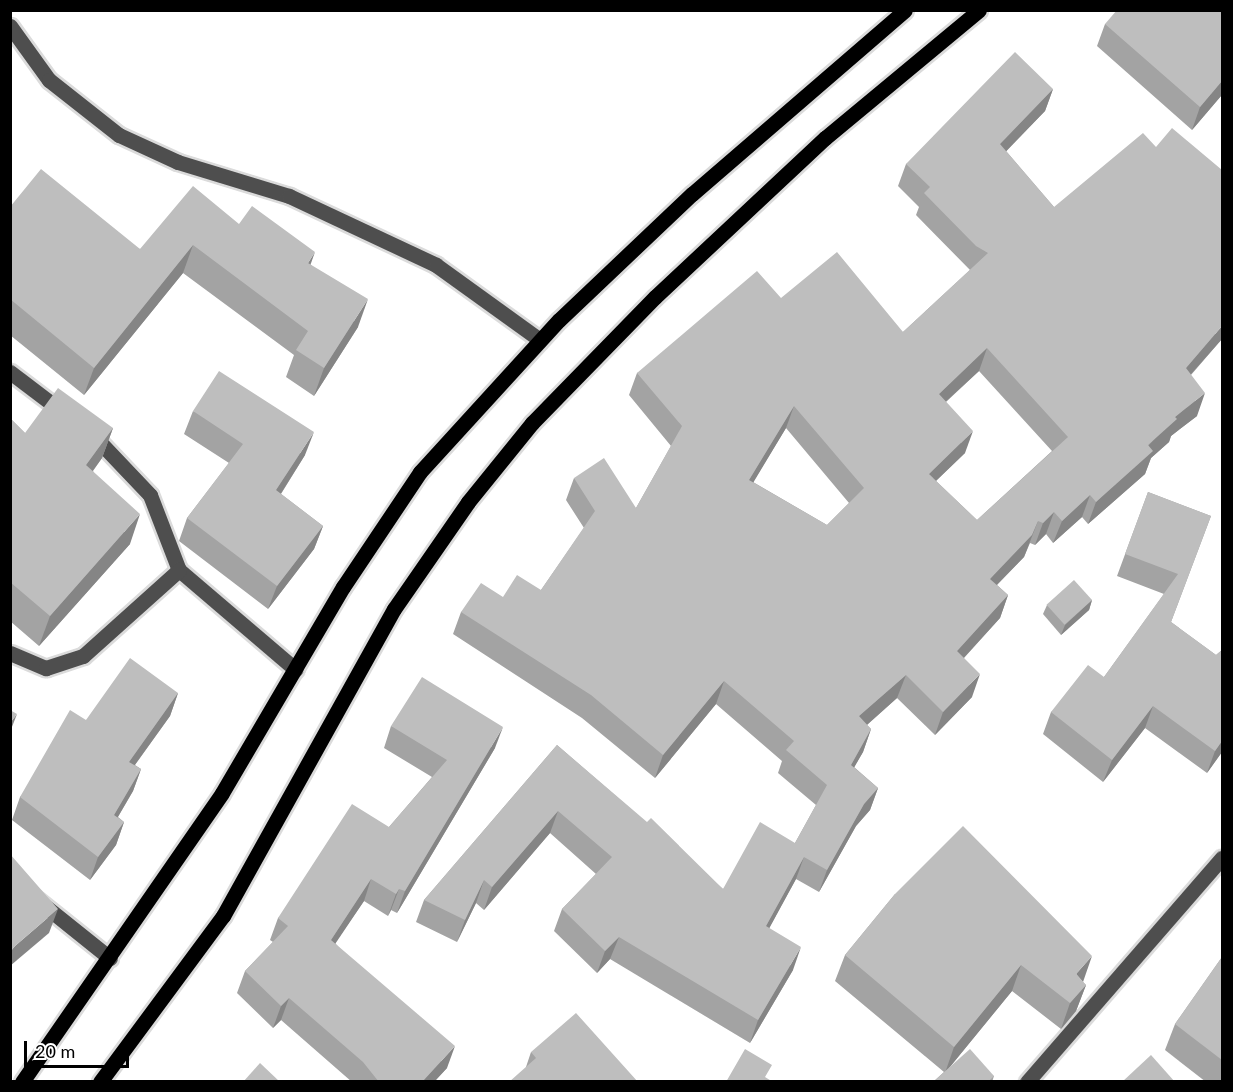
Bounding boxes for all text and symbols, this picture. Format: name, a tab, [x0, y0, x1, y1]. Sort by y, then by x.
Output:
scale bar	[27, 1029, 132, 1067]
text: 20 m	[35, 1040, 75, 1062]

